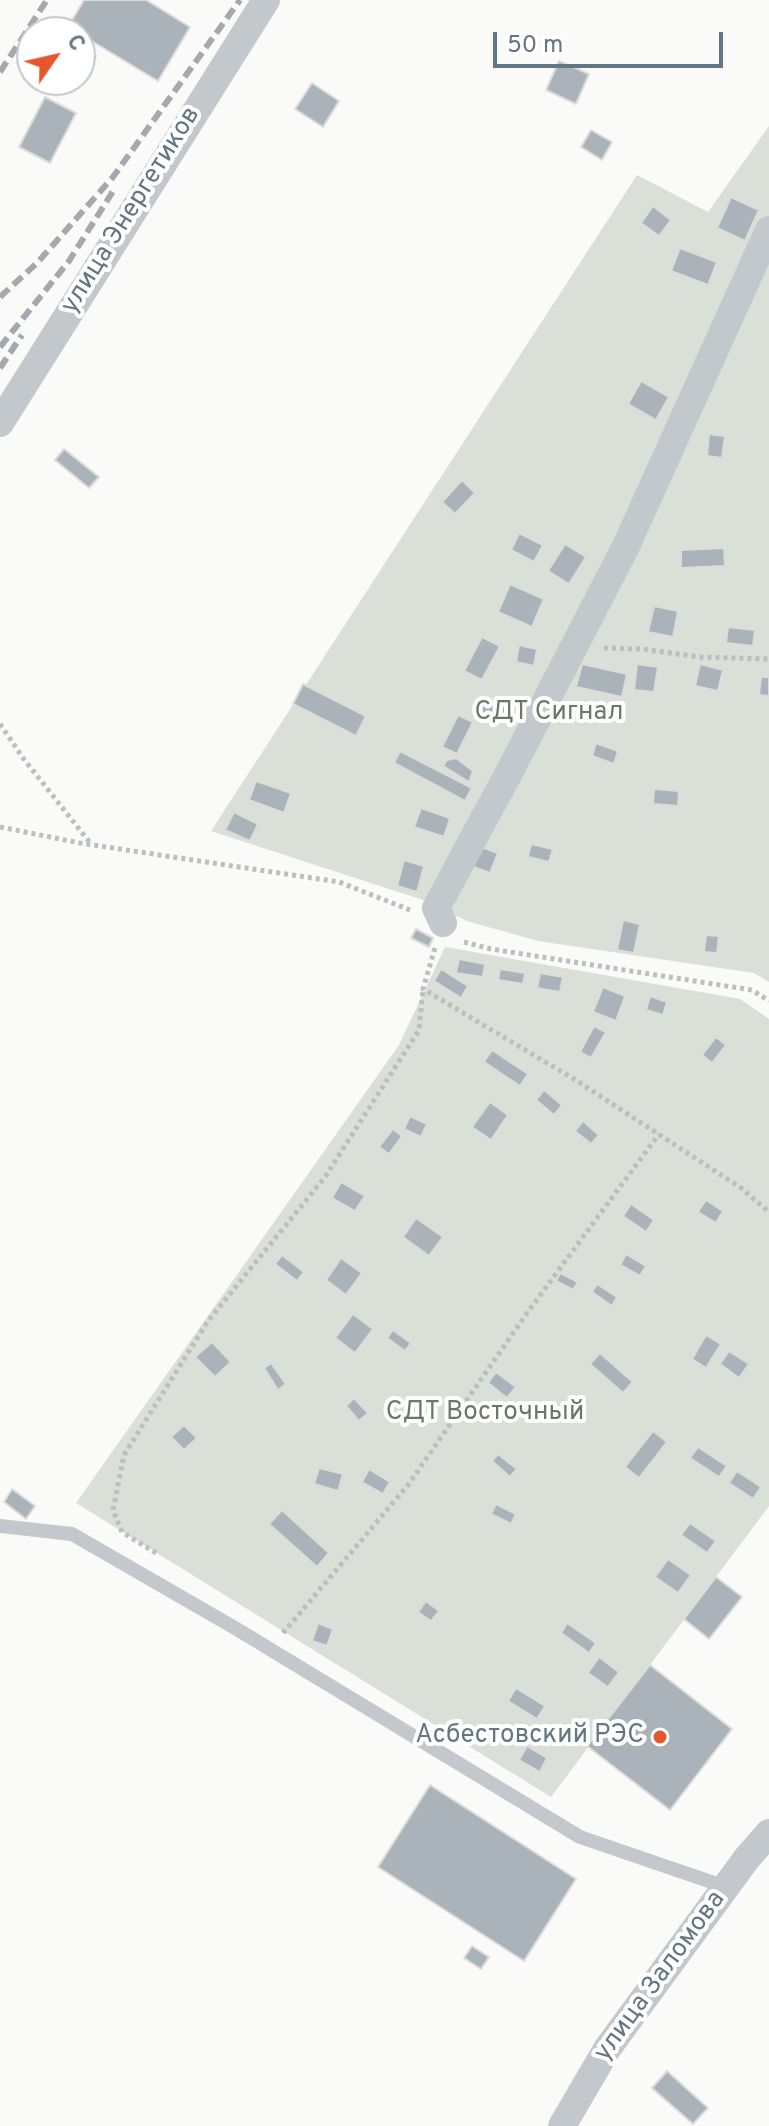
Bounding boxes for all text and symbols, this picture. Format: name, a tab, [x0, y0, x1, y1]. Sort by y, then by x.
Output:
north arrow	[16, 16, 96, 96]
scale bar	[497, 16, 727, 66]
text: С	[60, 30, 90, 57]
text: 50 m	[507, 31, 563, 61]
street label: улица Энергетиков	[56, 102, 208, 320]
park label: СДТ Сигнал	[475, 698, 623, 730]
park label: СДТ Восточный	[386, 1398, 584, 1430]
place label: Асбестовский РЭС	[415, 1721, 644, 1753]
marker: Асбестовский РЭС	[651, 1728, 669, 1746]
street label: улица Заломова	[589, 1886, 733, 2068]

